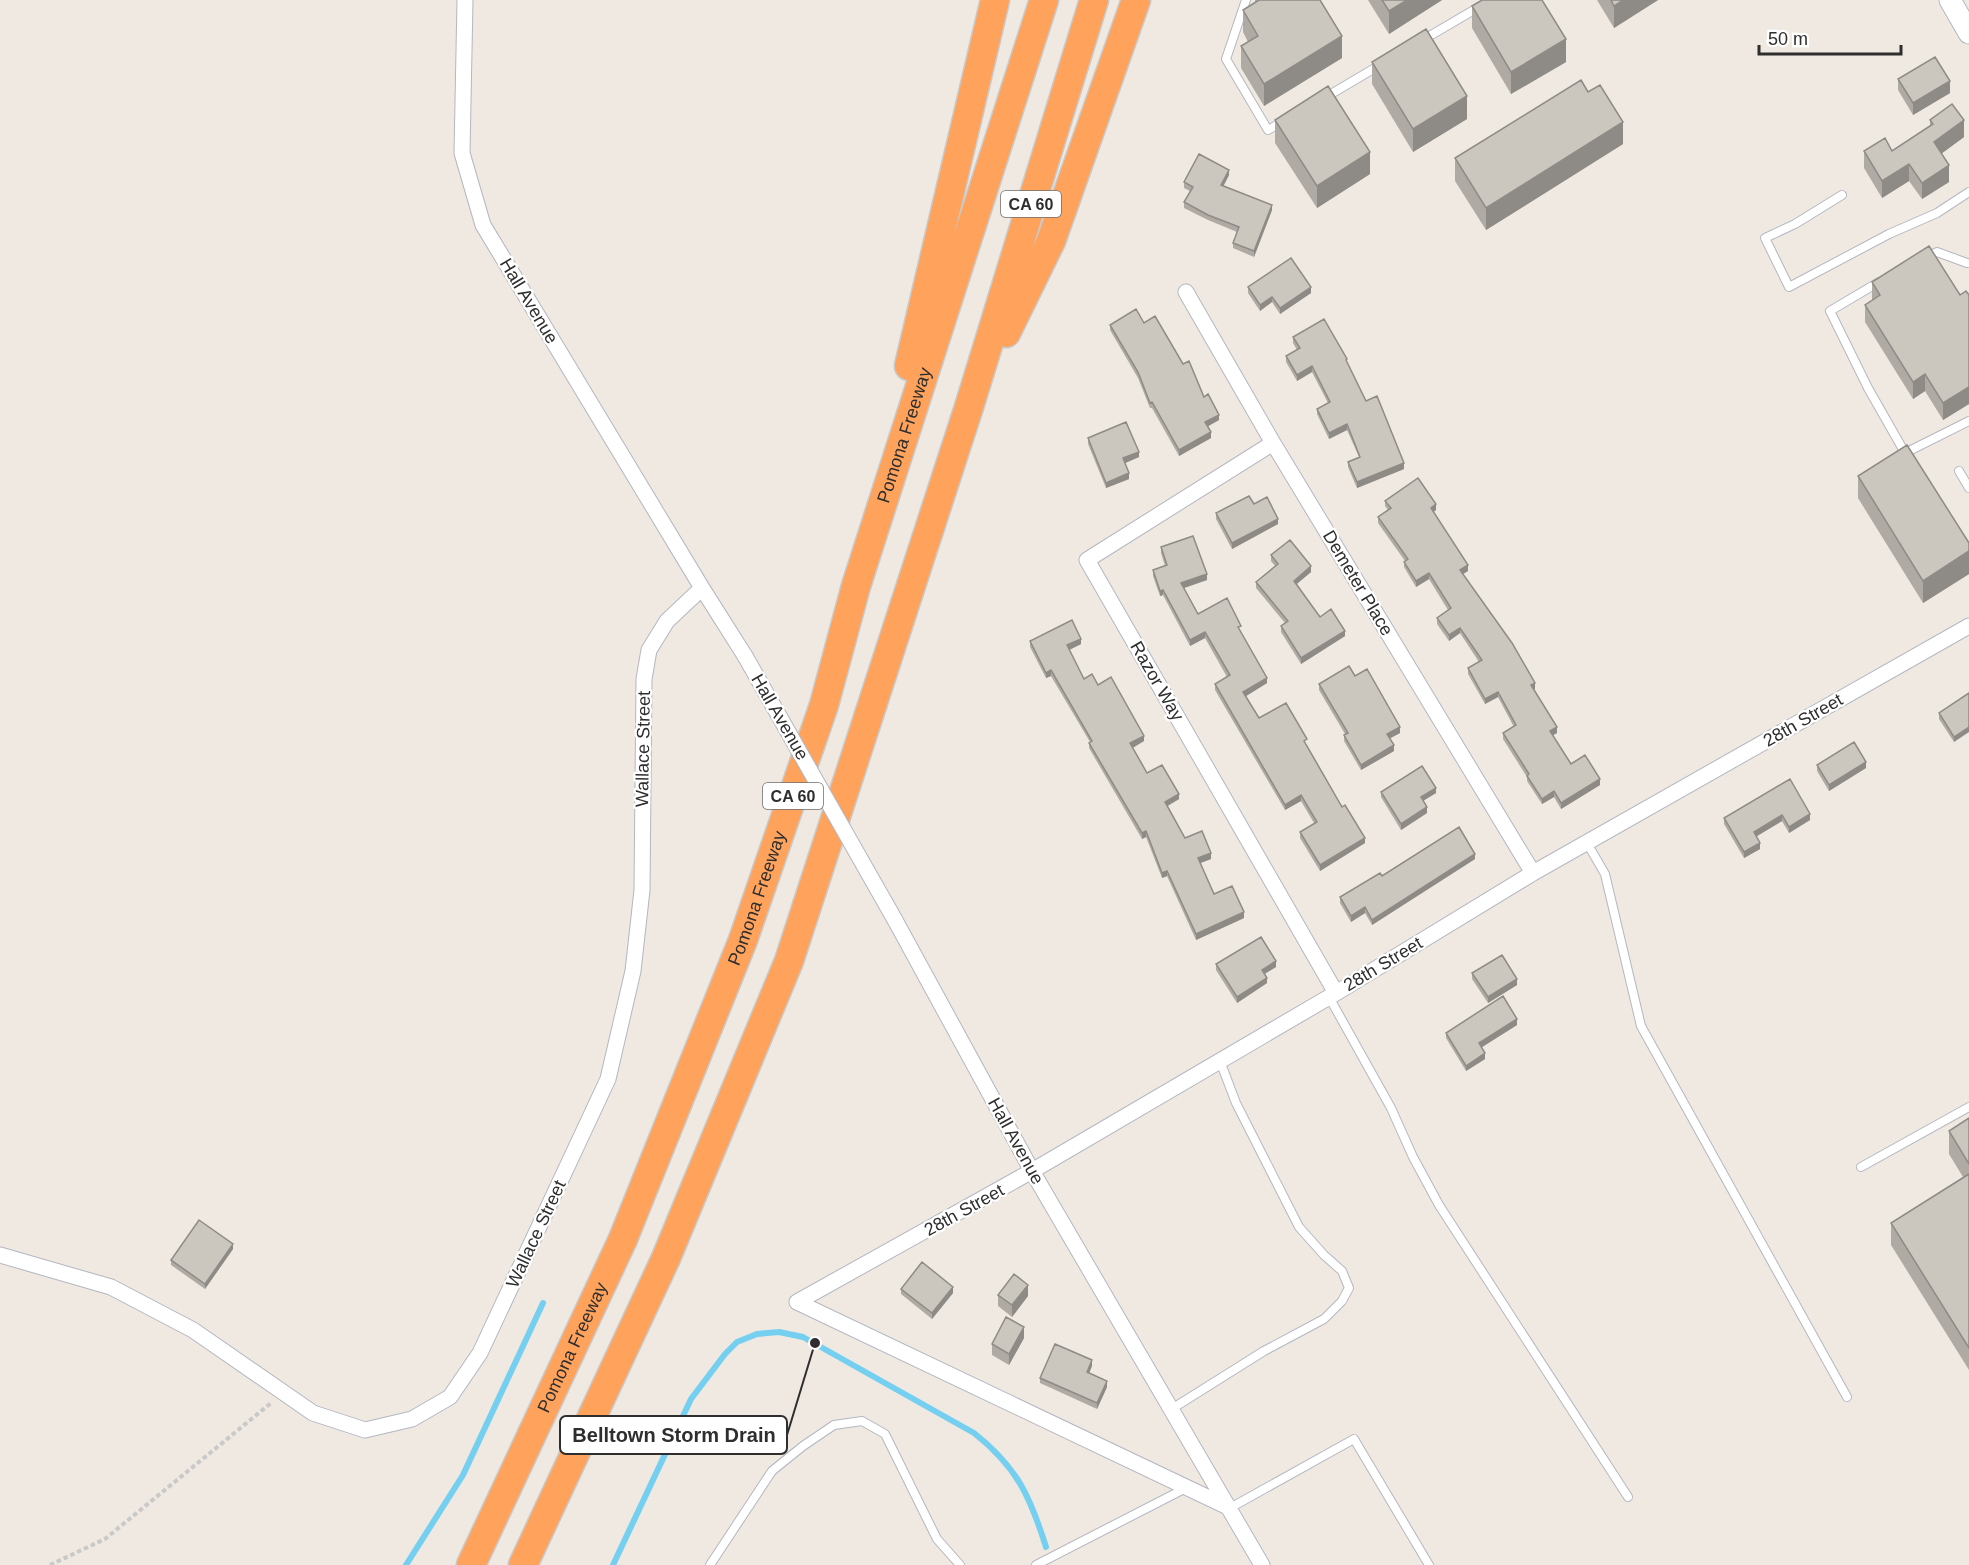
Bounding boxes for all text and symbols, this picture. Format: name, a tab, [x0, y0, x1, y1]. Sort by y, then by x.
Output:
scale bar	[1759, 18, 1902, 56]
text: 50 m	[1768, 29, 1808, 49]
road number: CA 60	[1001, 191, 1061, 217]
street label: Hall Avenue	[496, 255, 562, 347]
street label: Pomona Freeway	[873, 365, 935, 505]
street label: Demeter Place	[1319, 527, 1397, 639]
street label: Razor Way	[1126, 638, 1188, 724]
street label: Hall Avenue	[747, 671, 813, 763]
street label: 28th Street	[1760, 689, 1846, 751]
street label: Wallace Street	[632, 691, 654, 807]
road number: CA 60	[763, 783, 823, 809]
street label: Pomona Freeway	[724, 828, 790, 968]
street label: 28th Street	[1340, 933, 1426, 995]
street label: Hall Avenue	[984, 1094, 1048, 1188]
street label: Wallace Street	[502, 1177, 570, 1291]
street label: 28th Street	[921, 1180, 1007, 1240]
street label: Pomona Freeway	[534, 1279, 611, 1416]
callout: Belltown Storm Drain	[560, 1416, 787, 1454]
text: Belltown Storm Drain	[572, 1424, 776, 1446]

